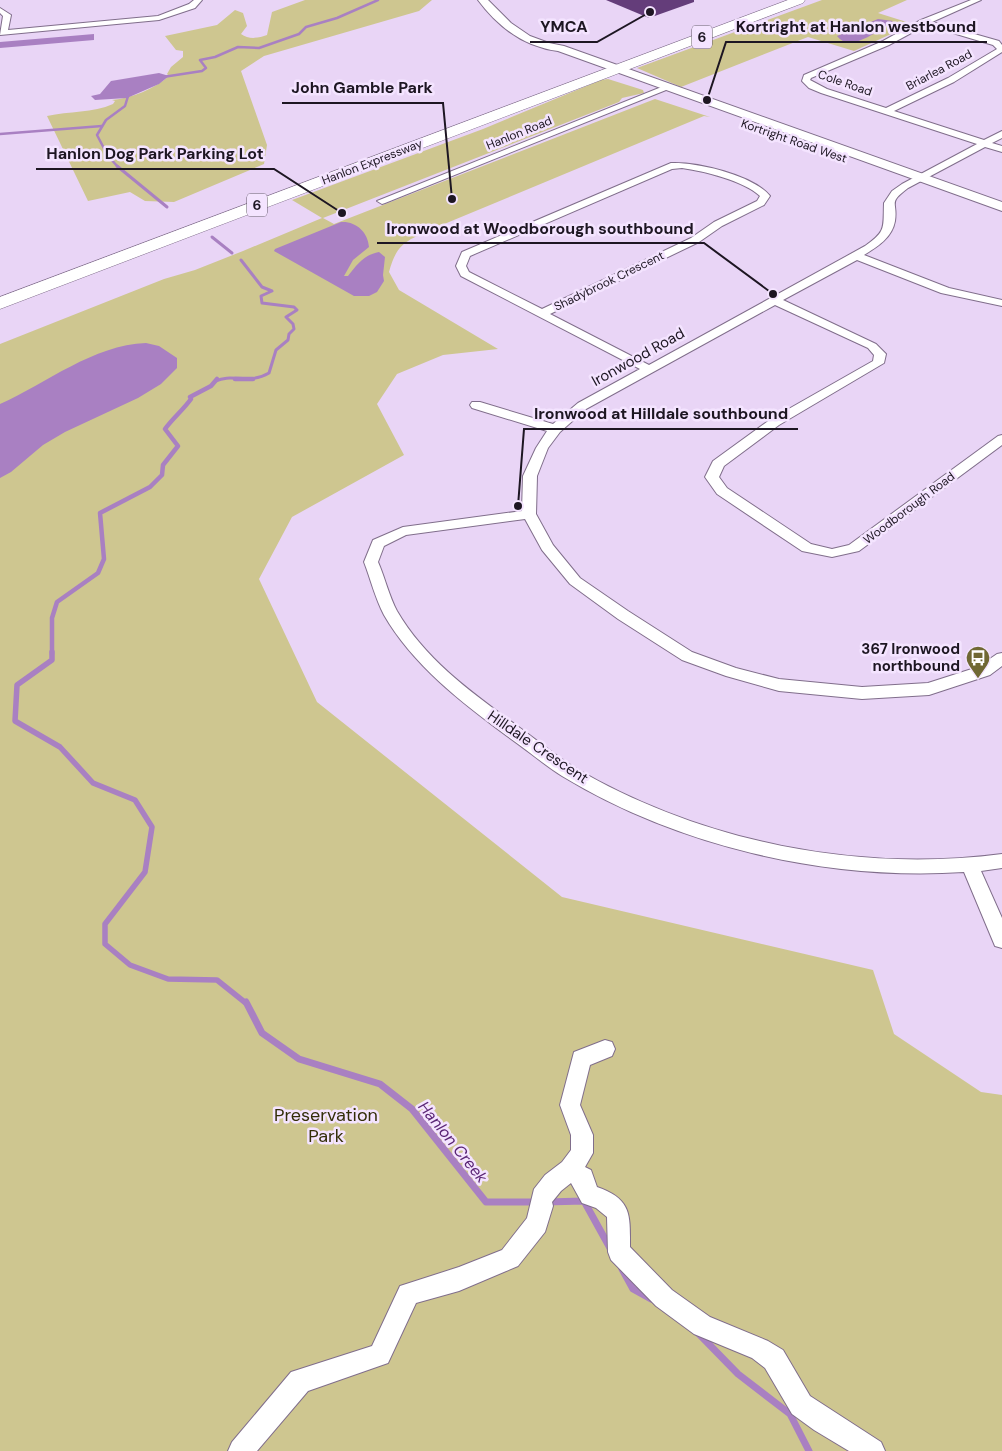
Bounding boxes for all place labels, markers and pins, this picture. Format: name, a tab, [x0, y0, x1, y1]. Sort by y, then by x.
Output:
callout: YMCA	[530, 11, 597, 42]
callout: Kortright at Hanlon westbound	[726, 11, 987, 42]
callout: John Gamble Park	[282, 72, 443, 103]
callout: Hanlon Dog Park Parking Lot	[36, 138, 274, 169]
callout: Ironwood at Woodborough southbound	[377, 212, 704, 243]
callout: Ironwood at Hilldale southbound	[524, 398, 798, 429]
place label: 367 Ironwood northbound	[861, 639, 960, 676]
bus stop icon: 367 Ironwood northbound	[965, 645, 991, 679]

